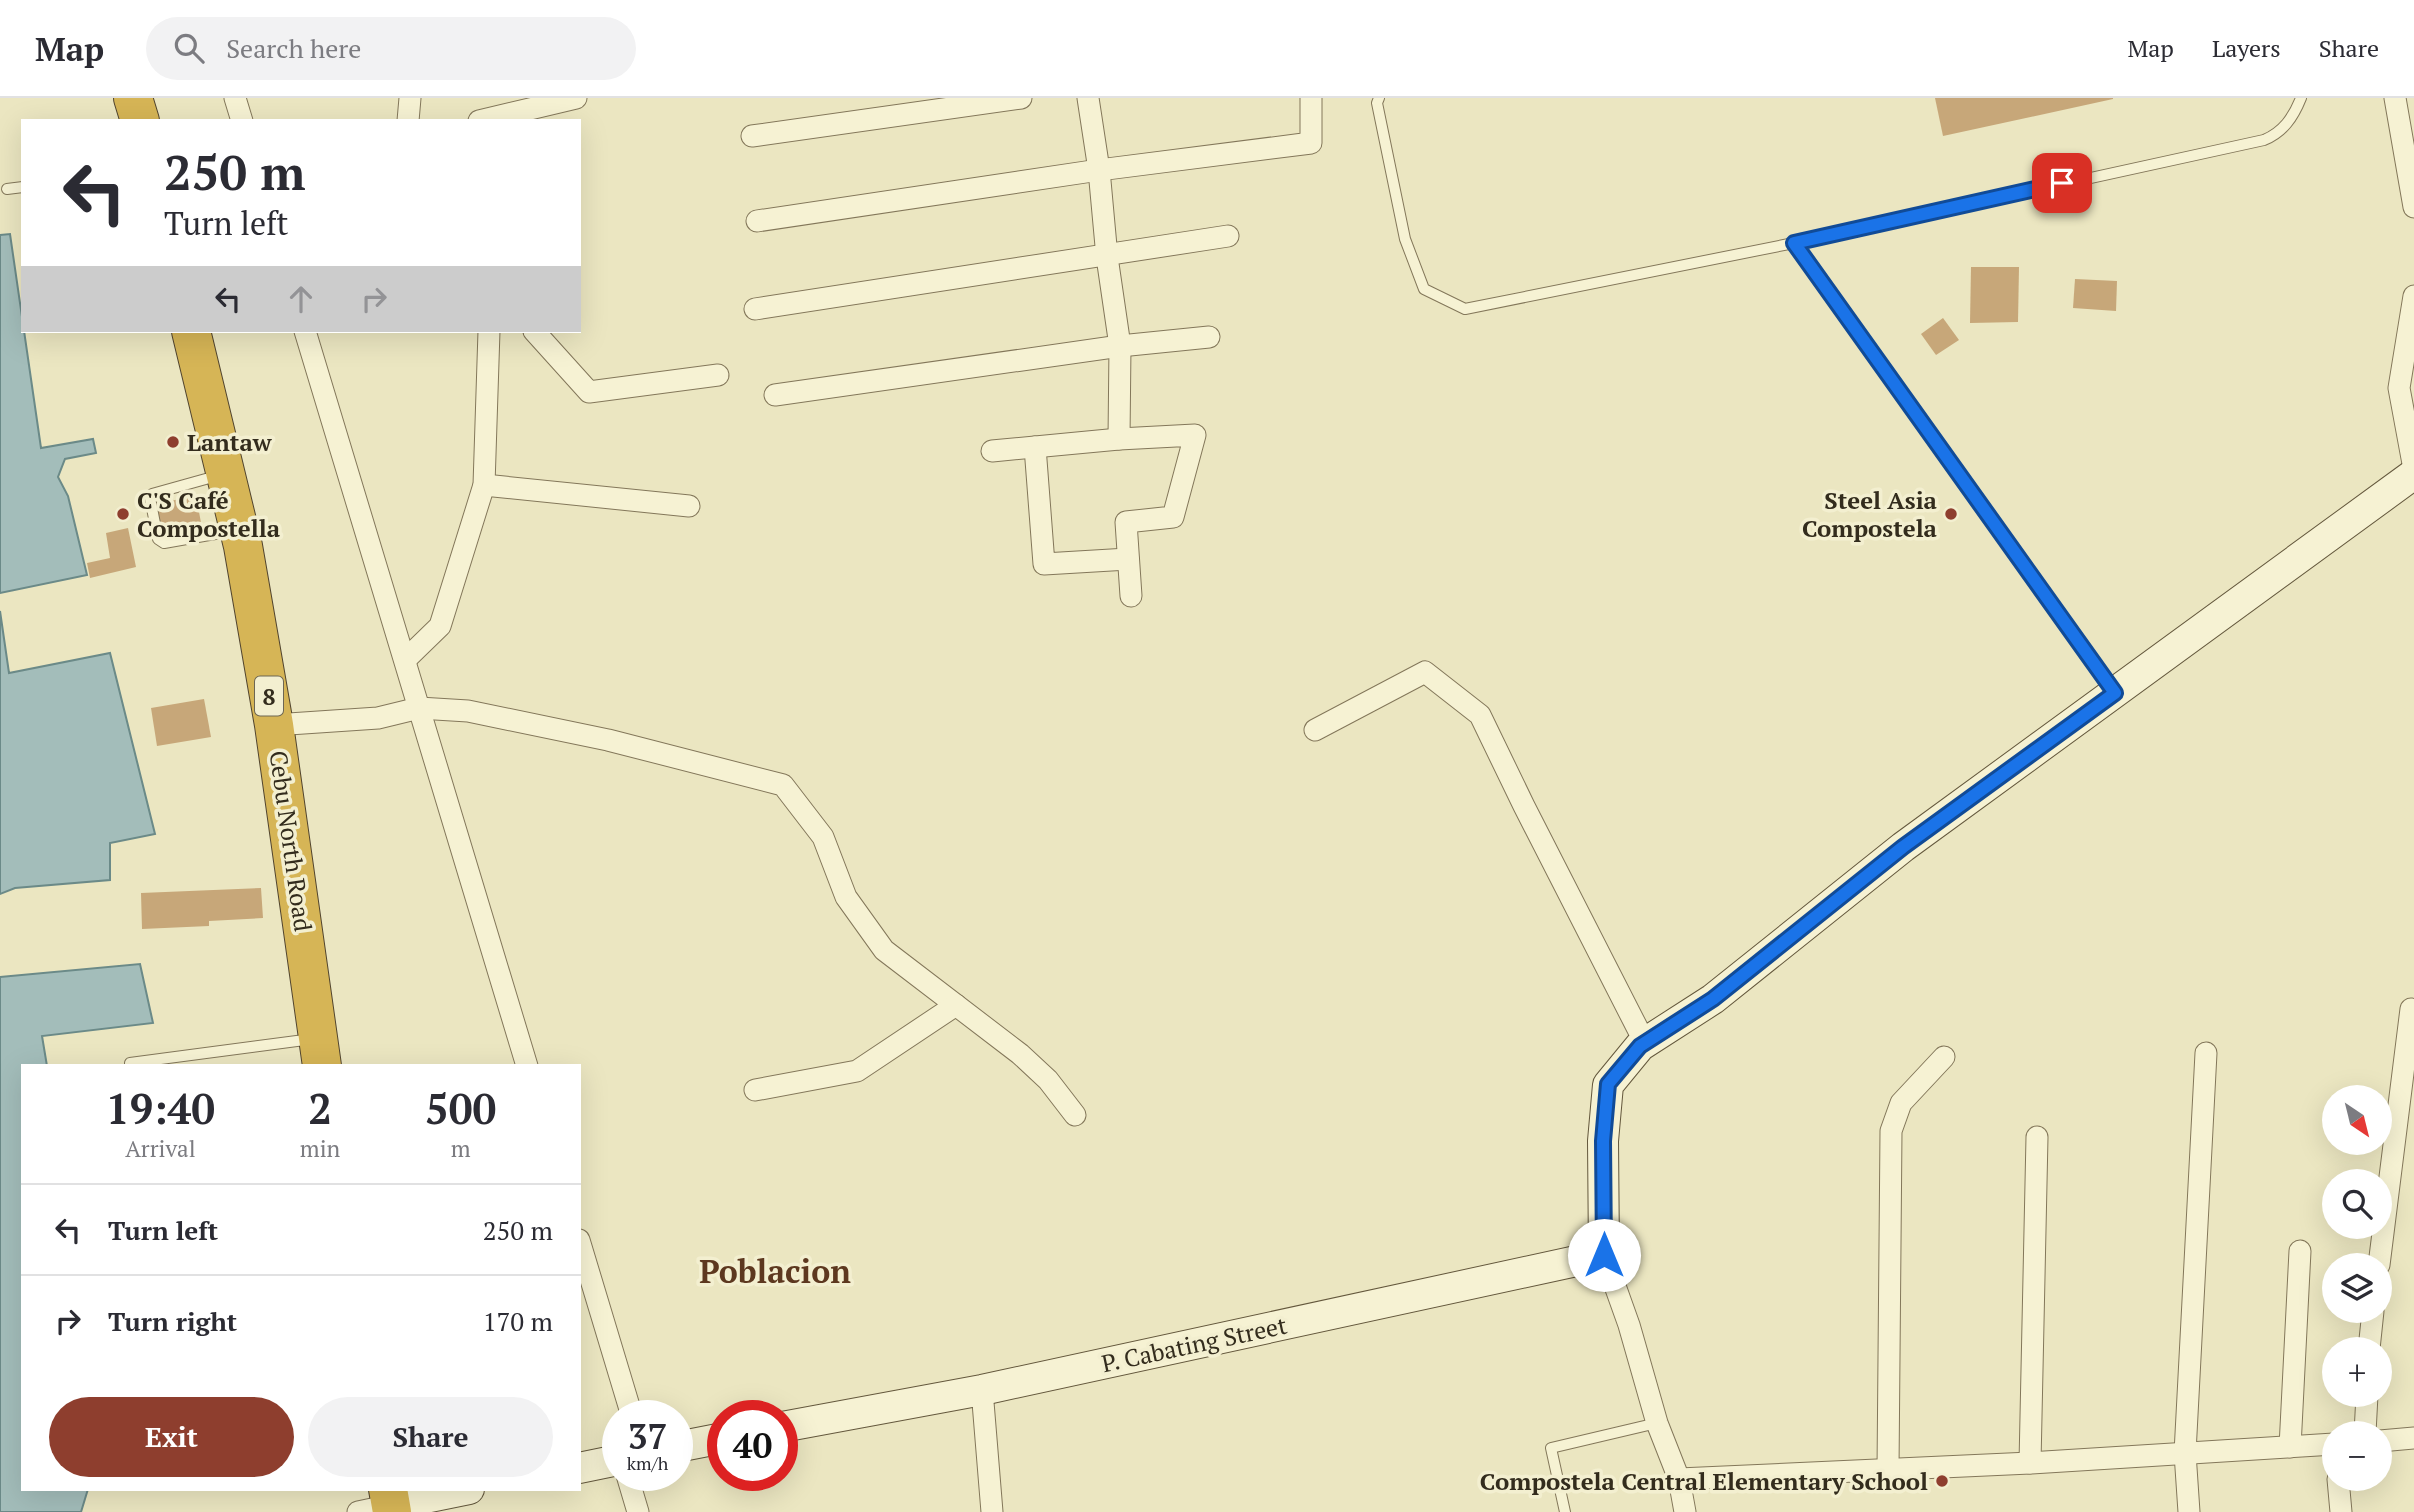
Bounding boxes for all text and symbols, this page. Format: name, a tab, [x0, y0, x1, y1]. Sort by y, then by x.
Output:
search box	[146, 17, 636, 80]
text: Map	[35, 27, 104, 70]
icon: search	[170, 29, 208, 67]
text: Search here	[226, 31, 361, 65]
text: Map	[2127, 32, 2174, 64]
text: Layers	[2212, 32, 2281, 64]
text: Share	[2319, 32, 2379, 64]
text: 250 m	[164, 139, 306, 204]
icon: left	[49, 147, 140, 238]
pin	[2032, 153, 2092, 213]
icon: arrive	[2043, 164, 2081, 202]
text: Turn left	[164, 202, 288, 244]
icon: left	[209, 280, 247, 318]
icon: ahead	[282, 280, 320, 318]
icon: right	[355, 280, 393, 318]
place label: Lantaw	[187, 426, 273, 458]
marker: Lantaw	[165, 434, 181, 450]
place label: C'S Café Compostella	[137, 484, 281, 544]
place label: Steel Asia Compostela	[1802, 484, 1938, 544]
marker: C'S Café Compostella	[115, 506, 131, 522]
marker: Steel Asia Compostela	[1943, 506, 1959, 522]
road number: 8	[255, 676, 283, 716]
street label: Cebu North Road	[262, 749, 320, 933]
text: 19:40	[106, 1080, 215, 1136]
text: 2	[308, 1080, 332, 1136]
text: 500	[425, 1080, 496, 1136]
north arrow	[2322, 1085, 2392, 1155]
map controls	[2322, 1085, 2392, 1491]
text: Arrival	[125, 1133, 196, 1164]
text: min	[300, 1133, 340, 1164]
text: m	[451, 1133, 471, 1164]
button: search	[2322, 1169, 2392, 1239]
icon: left	[49, 1211, 87, 1249]
text: Turn left	[108, 1213, 218, 1247]
text: 250 m	[483, 1213, 553, 1247]
position arrow	[1567, 1218, 1641, 1292]
district label: Poblacion	[699, 1250, 851, 1292]
button: layers	[2322, 1253, 2392, 1323]
icon: right	[49, 1302, 87, 1340]
text: Turn right	[108, 1304, 237, 1338]
text: 170 m	[483, 1304, 553, 1338]
street label: P. Cabating Street	[1098, 1309, 1290, 1379]
button: +	[2322, 1337, 2392, 1407]
button: Exit	[49, 1397, 294, 1477]
button: Share	[308, 1397, 553, 1477]
speed limit sign: 40	[707, 1400, 798, 1491]
text: 37	[628, 1413, 667, 1459]
button: −	[2322, 1421, 2392, 1491]
text: km/h	[627, 1451, 668, 1475]
place label: Compostela Central Elementary School	[1480, 1465, 1928, 1497]
marker: Compostela Central Elementary School	[1934, 1473, 1950, 1489]

